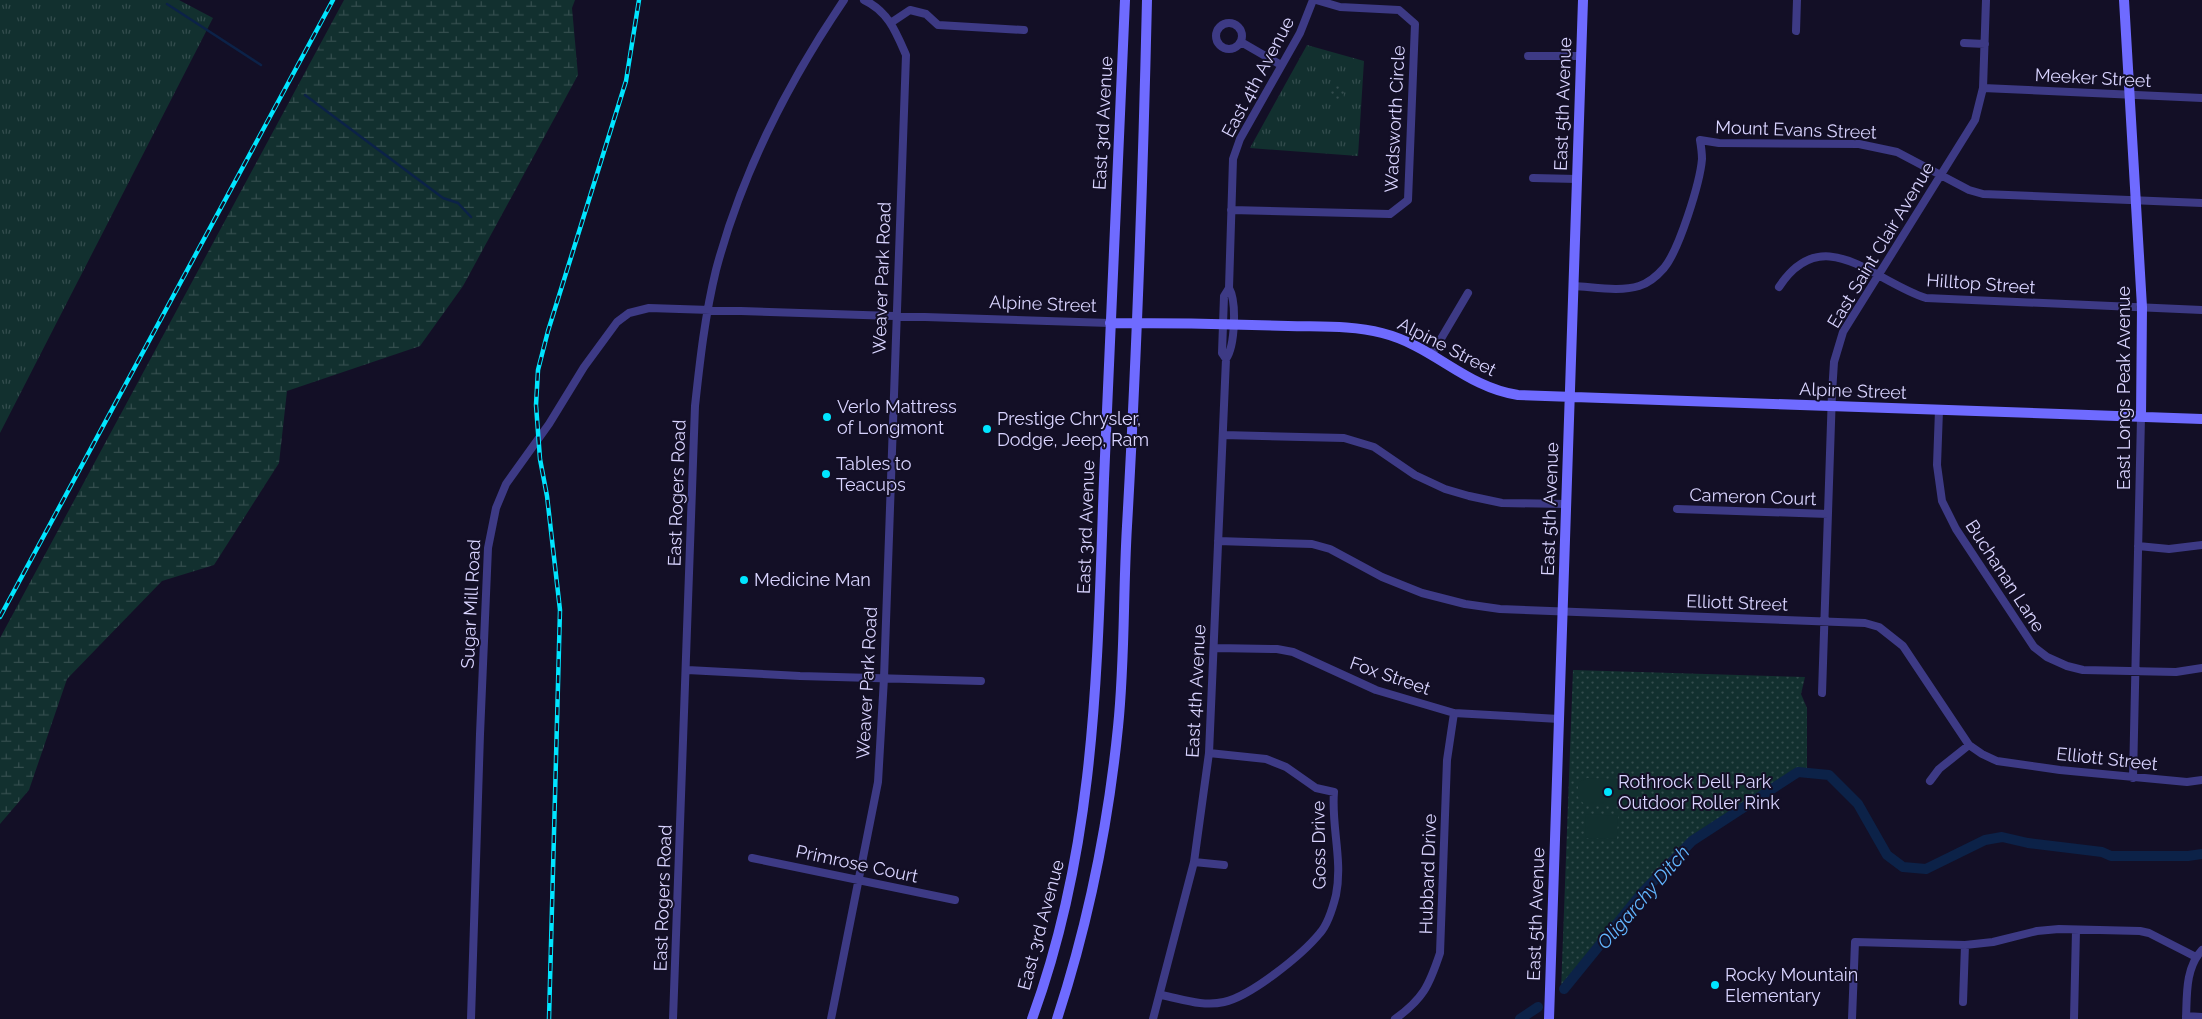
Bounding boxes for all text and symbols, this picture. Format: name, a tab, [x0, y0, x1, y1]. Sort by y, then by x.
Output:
street label: East 4th Avenue	[1217, 12, 1298, 141]
street label: East 5th Avenue	[1550, 36, 1575, 171]
street label: Wadsworth Circle	[1380, 44, 1409, 193]
street label: East 3rd Avenue	[1089, 55, 1117, 190]
street label: Meeker Street	[2034, 64, 2152, 91]
street label: Mount Evans Street	[1715, 116, 1877, 143]
street label: East Saint Clair Avenue	[1823, 158, 1939, 331]
street label: Weaver Park Road	[868, 201, 895, 355]
street label: Hilltop Street	[1926, 269, 2036, 298]
street label: East Longs Peak Avenue	[2113, 286, 2134, 490]
street label: Alpine Street	[989, 291, 1097, 316]
street label: Alpine Street	[1394, 313, 1500, 380]
street label: Alpine Street	[1799, 378, 1907, 403]
place label: Verlo Mattress of Longmont	[837, 396, 957, 438]
place label: Prestige Chrysler, Dodge, Jeep, Ram	[997, 408, 1149, 450]
marker: Verlo Mattress of Longmont	[821, 411, 833, 423]
street label: East Rogers Road	[663, 419, 690, 567]
marker: Prestige Chrysler, Dodge, Jeep, Ram	[981, 423, 993, 435]
street label: East 5th Avenue	[1537, 441, 1562, 576]
place label: Tables to Teacups	[836, 453, 912, 495]
street label: East 3rd Avenue	[1073, 459, 1098, 594]
marker: Tables to Teacups	[820, 468, 832, 480]
street label: Cameron Court	[1689, 484, 1817, 509]
street label: Buchanan Lane	[1961, 516, 2050, 636]
street label: Sugar Mill Road	[457, 539, 484, 669]
place label: Medicine Man	[754, 569, 871, 590]
marker: Medicine Man	[738, 574, 750, 586]
street label: Elliott Street	[1686, 590, 1788, 615]
street label: Weaver Park Road	[852, 606, 881, 760]
street label: East 4th Avenue	[1182, 623, 1210, 758]
street label: Fox Street	[1347, 652, 1433, 699]
street label: Elliott Street	[2055, 743, 2159, 774]
place label: Rothrock Dell Park Outdoor Roller Rink	[1618, 771, 1780, 813]
marker: Rothrock Dell Park Outdoor Roller Rink	[1602, 786, 1614, 798]
street label: Goss Drive	[1307, 800, 1330, 889]
street label: Hubbard Drive	[1415, 813, 1440, 935]
street label: East Rogers Road	[649, 824, 676, 972]
street label: Primrose Court	[794, 840, 920, 887]
water label: Oligarchy Ditch	[1592, 841, 1694, 953]
street label: East 5th Avenue	[1523, 846, 1548, 981]
street label: East 3rd Avenue	[1013, 857, 1068, 992]
place label: Rocky Mountain Elementary	[1725, 964, 1858, 1006]
marker: Rocky Mountain Elementary	[1709, 979, 1721, 991]

